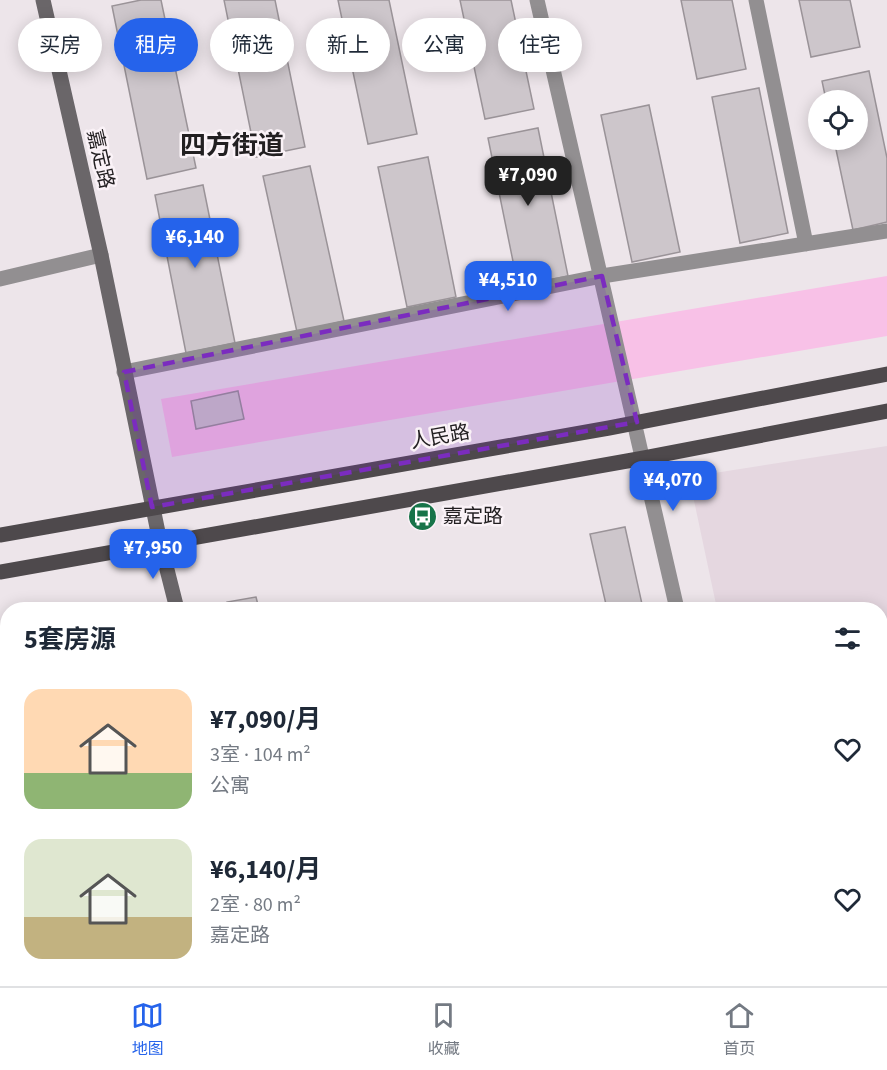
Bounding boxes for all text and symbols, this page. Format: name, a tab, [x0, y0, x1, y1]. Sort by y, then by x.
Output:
chip: 买房	[18, 18, 102, 72]
chip: 租房	[114, 18, 198, 72]
chip: 筛选	[210, 18, 294, 72]
chip: 新上	[306, 18, 390, 72]
chip: 公寓	[402, 18, 486, 72]
chip: 住宅	[498, 18, 582, 72]
map controls	[808, 90, 868, 150]
button: locate	[808, 90, 868, 150]
street label: 嘉定路	[80, 127, 120, 192]
district label: 四方街道	[180, 127, 284, 164]
pin: ¥7,090	[479, 156, 577, 207]
text: ¥7,090	[499, 161, 557, 189]
pin: ¥6,140	[146, 218, 244, 269]
text: ¥6,140	[166, 223, 224, 251]
pin: ¥4,510	[459, 261, 557, 312]
text: ¥4,510	[479, 266, 537, 294]
street label: 人民路	[408, 418, 472, 456]
pin: ¥4,070	[624, 461, 722, 512]
text: ¥4,070	[644, 466, 702, 494]
bus stop icon: 嘉定路	[406, 500, 438, 532]
place label: 嘉定路	[443, 503, 503, 531]
pin: ¥7,950	[104, 529, 202, 580]
text: ¥7,950	[124, 534, 182, 562]
text: 5套房源	[24, 621, 116, 658]
icon: filters	[831, 622, 864, 655]
text: ¥7,090/月	[210, 701, 321, 738]
icon: home	[72, 713, 144, 785]
icon: heart	[831, 733, 864, 766]
text: 3室 · 104 m²	[210, 741, 311, 769]
text: 公寓	[210, 772, 250, 800]
text: ¥6,140/月	[210, 851, 321, 888]
icon: home	[72, 863, 144, 935]
icon: heart	[831, 883, 864, 916]
text: 2室 · 80 m²	[210, 891, 301, 919]
text: 嘉定路	[210, 922, 270, 950]
tab: 地图	[131, 999, 164, 1060]
tab: 收藏	[427, 999, 460, 1060]
tab: 首页	[723, 999, 756, 1060]

